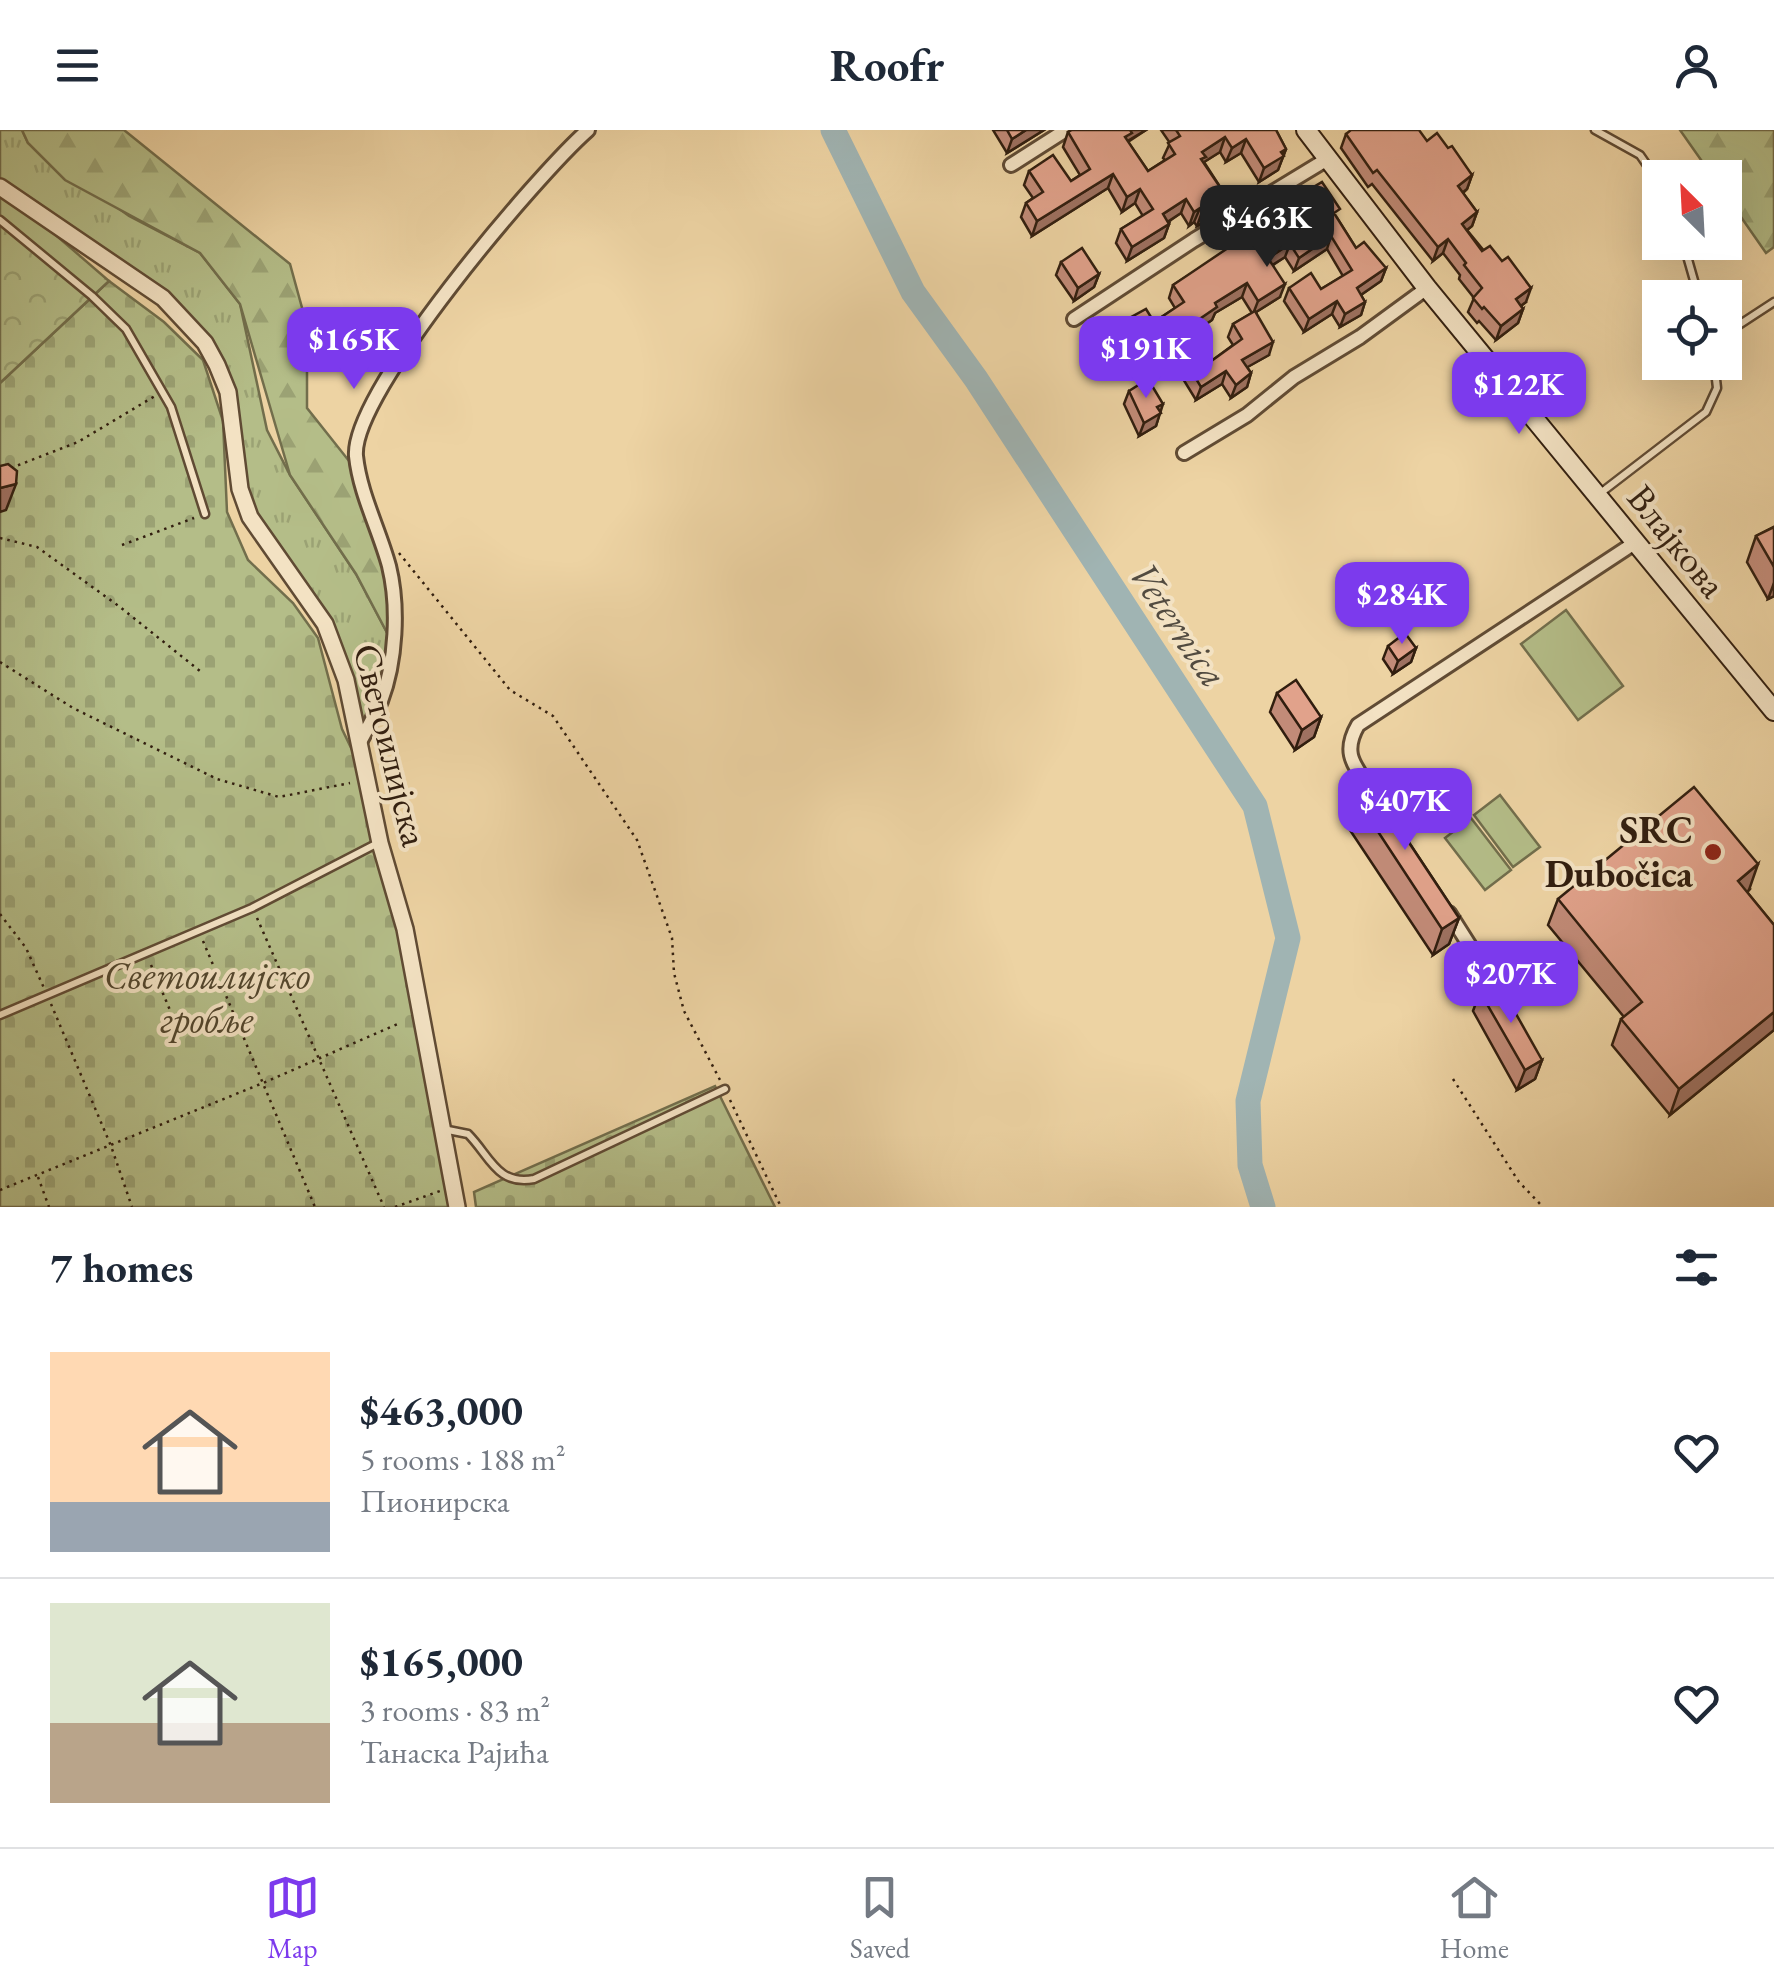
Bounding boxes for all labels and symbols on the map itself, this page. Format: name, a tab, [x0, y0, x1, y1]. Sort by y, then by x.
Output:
north arrow	[1642, 160, 1742, 260]
pin: $463K	[1197, 185, 1337, 270]
pin: $165K	[284, 307, 424, 392]
pin: $191K	[1076, 316, 1216, 401]
pin: $122K	[1449, 352, 1589, 437]
street label: Влајкова	[1617, 474, 1738, 608]
water label: Veternica	[1118, 551, 1240, 697]
pin: $284K	[1332, 562, 1472, 647]
street label: Светоилијска	[343, 639, 440, 852]
pin: $407K	[1335, 768, 1475, 853]
place label: SRC Dubočica	[1545, 805, 1693, 898]
marker: SRC Dubočica	[1702, 841, 1724, 863]
pin: $207K	[1441, 941, 1581, 1026]
park label: Светоилијско гробље	[104, 950, 310, 1043]

